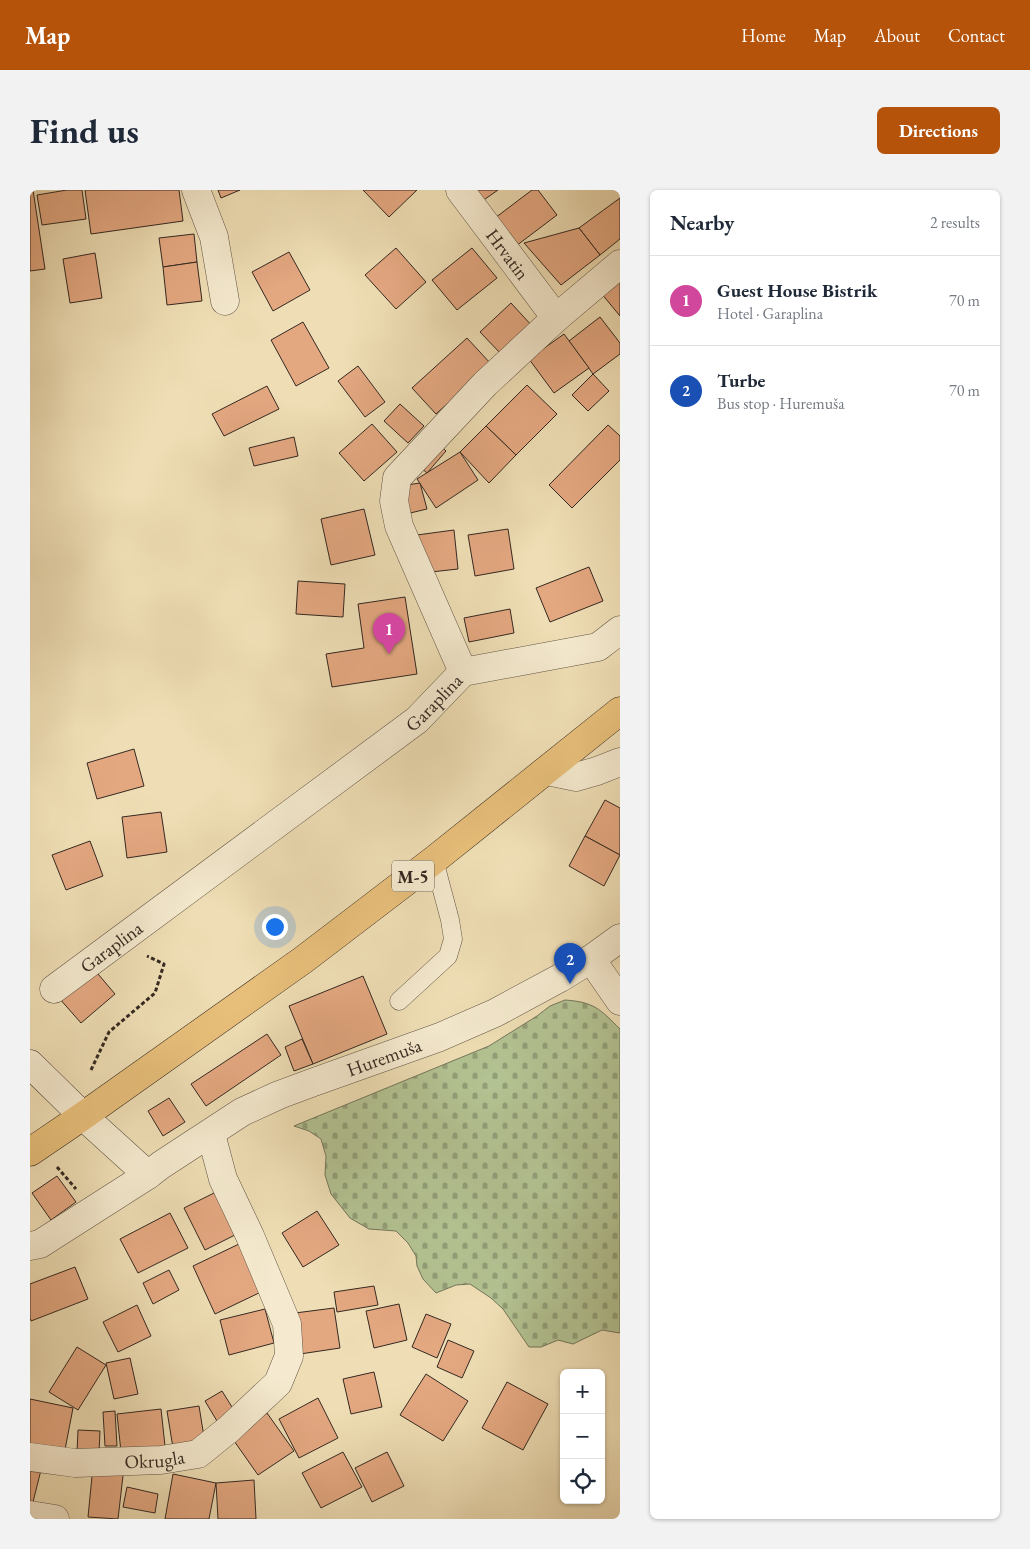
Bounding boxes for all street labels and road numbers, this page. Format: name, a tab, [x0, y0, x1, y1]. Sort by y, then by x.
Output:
street label: Hrvatin	[481, 223, 535, 285]
street label: Garaplina	[400, 668, 468, 737]
road number: M-5	[392, 860, 434, 891]
street label: Garaplina	[75, 915, 148, 978]
street label: Huremuša	[343, 1032, 425, 1082]
street label: Okrugla	[124, 1444, 187, 1474]

